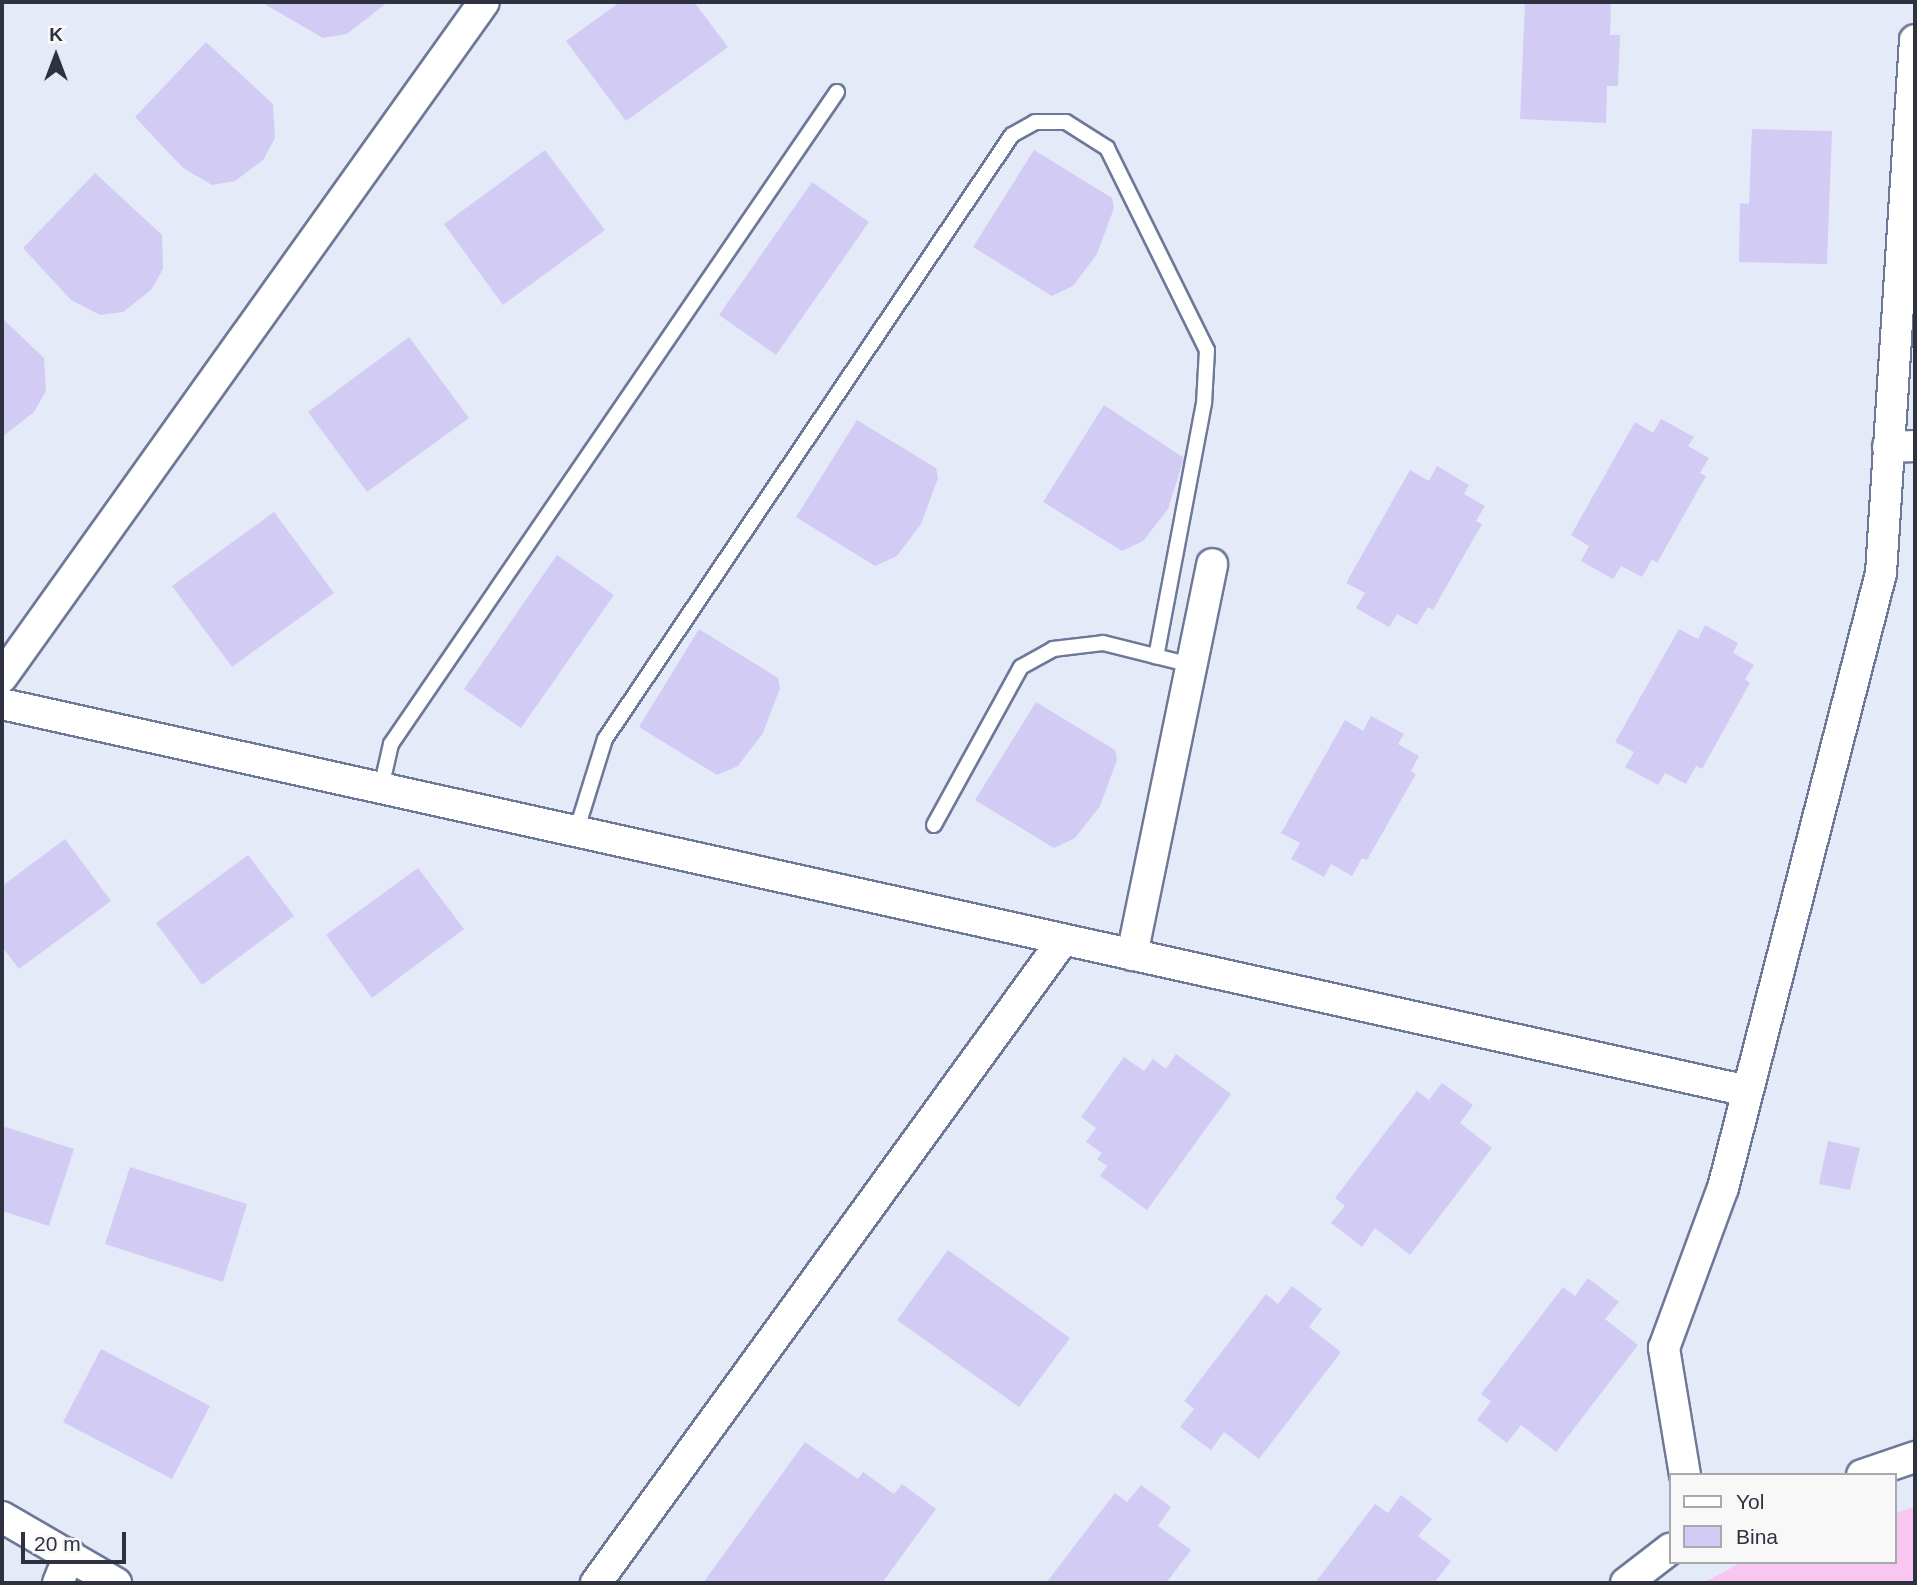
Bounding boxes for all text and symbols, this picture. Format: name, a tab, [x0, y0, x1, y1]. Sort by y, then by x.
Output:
north arrow	[21, 21, 91, 91]
text: K	[49, 24, 63, 45]
legend	[1668, 1473, 1896, 1564]
text: Yol	[1736, 1490, 1764, 1513]
scale bar	[24, 1518, 130, 1562]
text: Bina	[1736, 1525, 1778, 1548]
text: 20 m	[34, 1532, 81, 1555]

